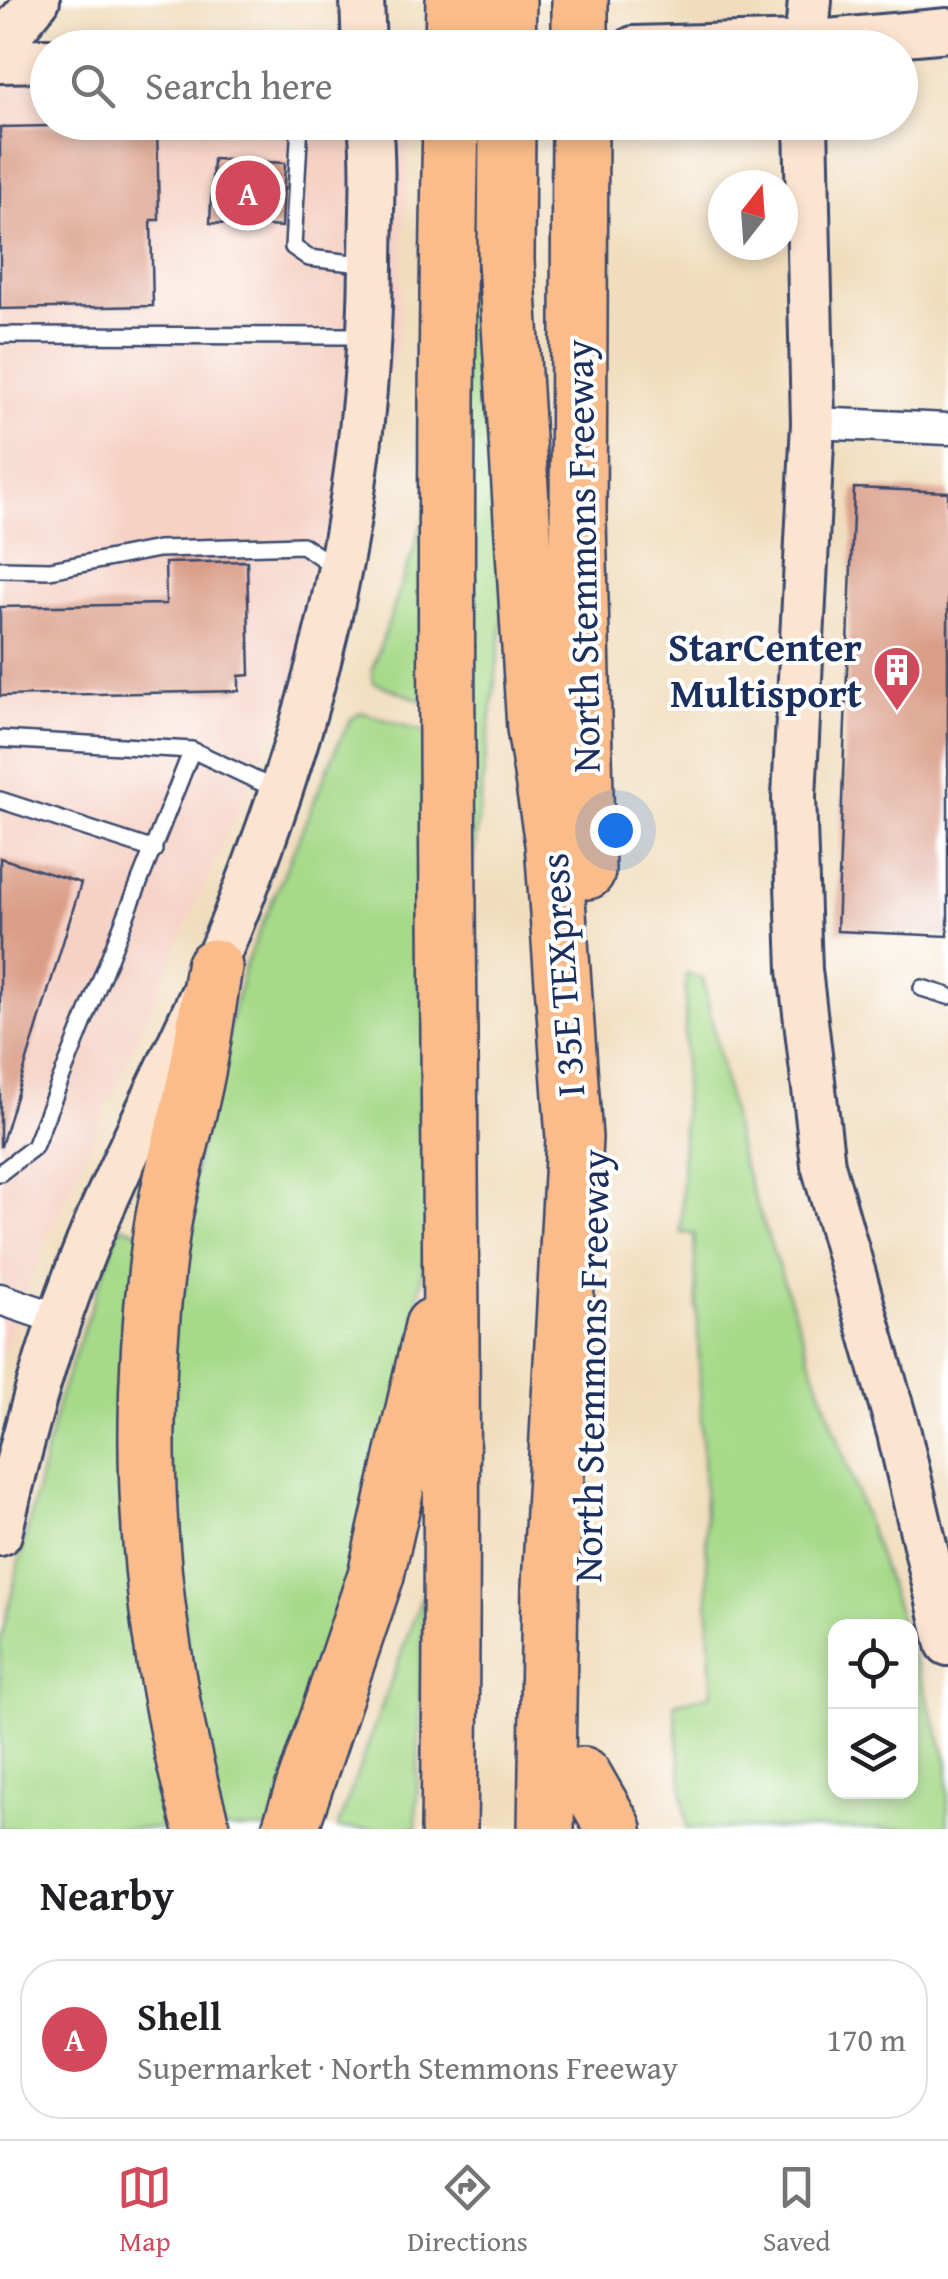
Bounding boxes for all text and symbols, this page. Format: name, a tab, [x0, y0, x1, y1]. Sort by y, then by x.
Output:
search box	[30, 30, 918, 140]
text: Search here	[145, 57, 333, 113]
icon: search	[65, 58, 120, 113]
pin: A	[216, 156, 280, 230]
north arrow	[708, 170, 798, 260]
street label: North Stemmons Freeway	[548, 339, 615, 773]
place label: StarCenter Multisport	[668, 617, 862, 722]
building icon: StarCenter Multisport	[871, 644, 923, 712]
your location	[590, 805, 641, 856]
street label: I 35E TEXpress	[524, 851, 599, 1099]
street label: North Stemmons Freeway	[557, 1149, 624, 1583]
map controls	[828, 1619, 918, 1799]
button: locate	[828, 1619, 918, 1709]
button: layers	[828, 1709, 918, 1799]
text: Nearby	[40, 1864, 174, 1925]
text: Shell	[137, 1988, 222, 2044]
text: A	[64, 2016, 85, 2063]
text: 170 m	[827, 2016, 906, 2063]
text: Supermarket · North Stemmons Freeway	[137, 2044, 678, 2091]
tab: Map	[117, 2160, 172, 2261]
tab: Directions	[407, 2160, 528, 2261]
tab: Saved	[763, 2160, 831, 2261]

